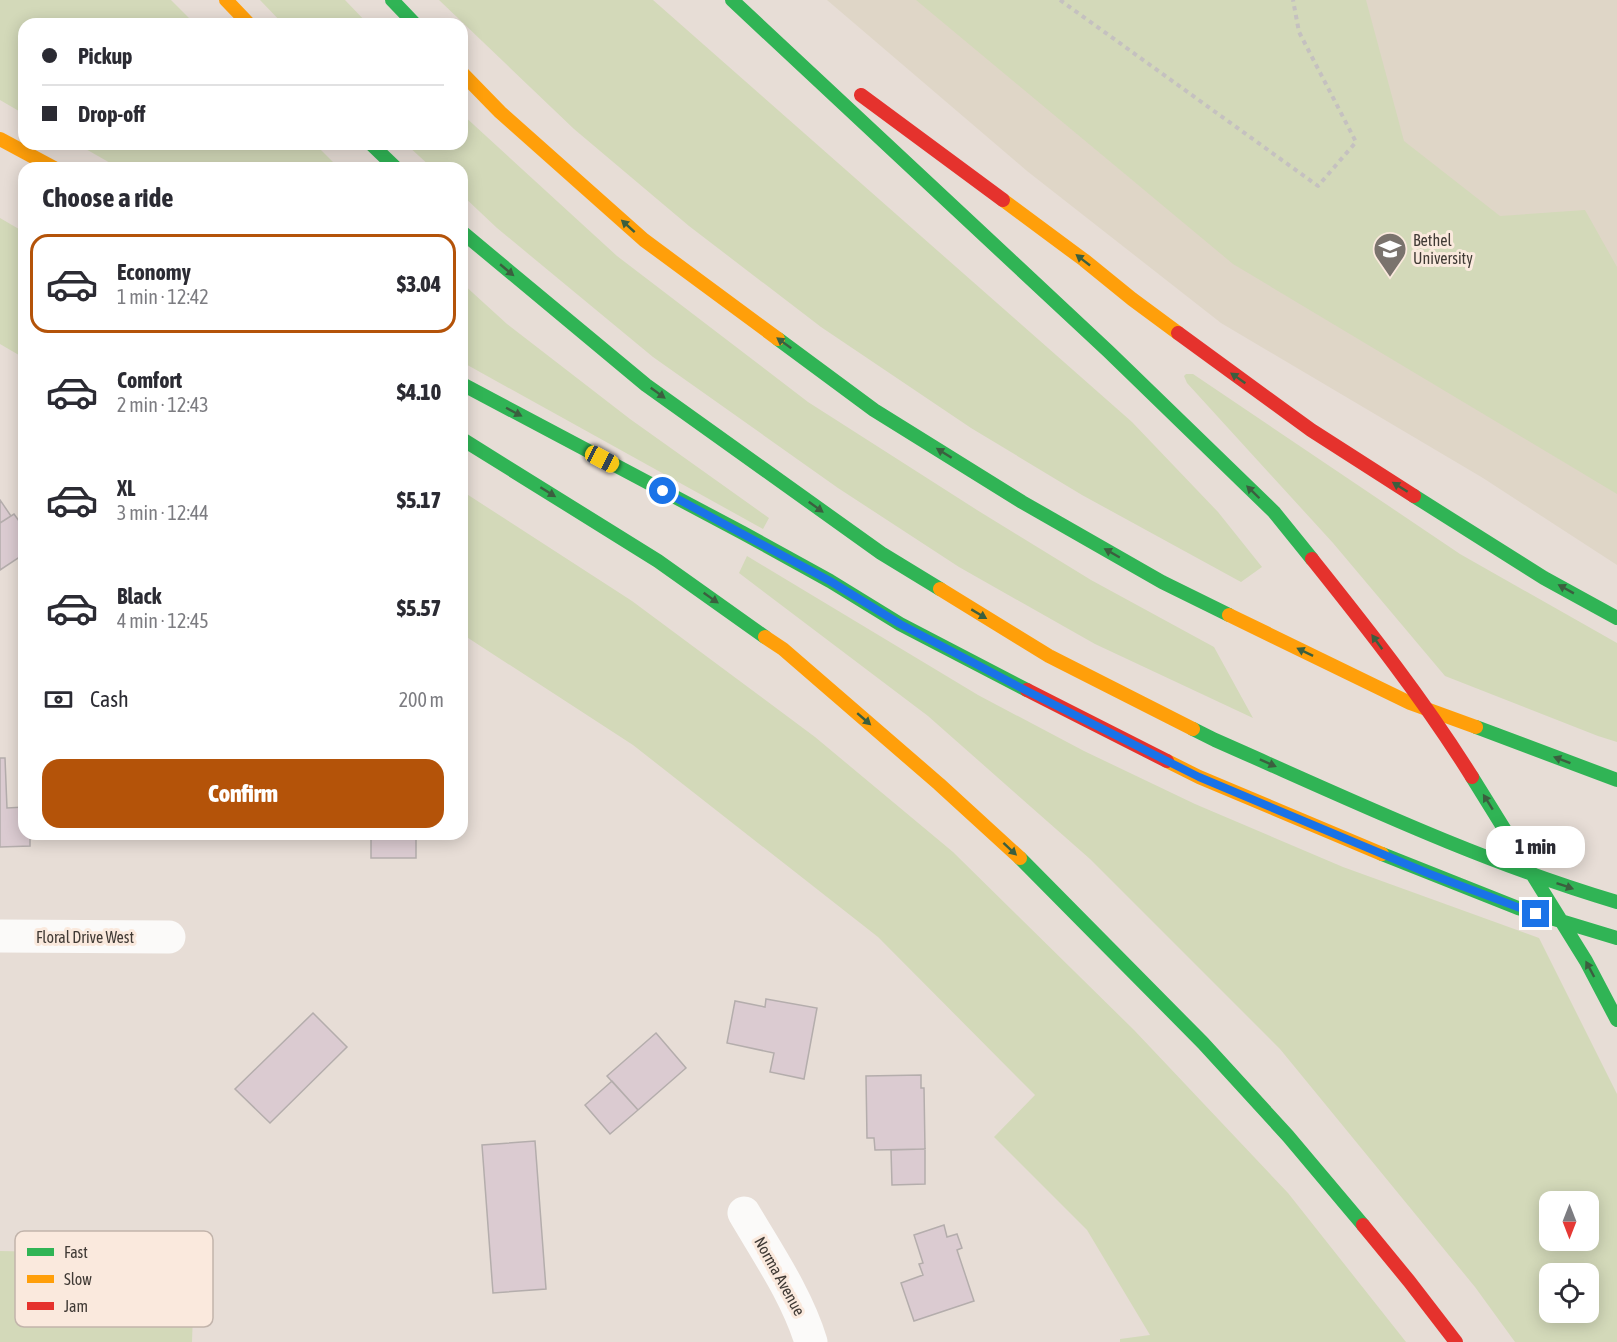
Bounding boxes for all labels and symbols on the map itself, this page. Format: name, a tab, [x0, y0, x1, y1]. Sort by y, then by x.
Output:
one-way arrow	[621, 220, 636, 233]
school or university icon: Bethel University	[1372, 231, 1408, 278]
place label: Bethel University	[1413, 231, 1473, 268]
one-way arrow	[1076, 254, 1091, 266]
one-way arrow	[499, 263, 514, 276]
one-way arrow	[776, 337, 792, 349]
one-way arrow	[1231, 372, 1247, 384]
one-way arrow	[649, 387, 665, 399]
one-way arrow	[505, 407, 522, 417]
car	[582, 443, 622, 475]
one-way arrow	[936, 448, 952, 459]
route start	[649, 477, 676, 504]
one-way arrow	[1391, 482, 1408, 493]
one-way arrow	[1246, 485, 1260, 499]
one-way arrow	[540, 486, 556, 497]
one-way arrow	[808, 501, 824, 513]
one-way arrow	[1103, 549, 1120, 559]
one-way arrow	[1558, 584, 1574, 595]
one-way arrow	[703, 592, 719, 604]
one-way arrow	[971, 608, 987, 619]
one-way arrow	[1371, 634, 1383, 650]
one-way arrow	[1297, 647, 1314, 656]
one-way arrow	[856, 712, 871, 725]
one-way arrow	[1553, 754, 1571, 764]
one-way arrow	[1260, 759, 1277, 768]
one-way arrow	[1482, 794, 1493, 811]
callout: 1 min	[1486, 827, 1586, 869]
one-way arrow	[1002, 842, 1017, 856]
one-way arrow	[1556, 881, 1574, 891]
route end	[1522, 900, 1549, 927]
street label: Floral Drive West	[36, 928, 134, 946]
one-way arrow	[1585, 960, 1595, 977]
north arrow	[1539, 1191, 1599, 1251]
legend	[15, 1231, 213, 1327]
street label: Norma Avenue	[751, 1234, 809, 1318]
text: Fast	[64, 1243, 88, 1261]
text: Slow	[64, 1270, 92, 1288]
text: Jam	[64, 1297, 88, 1315]

